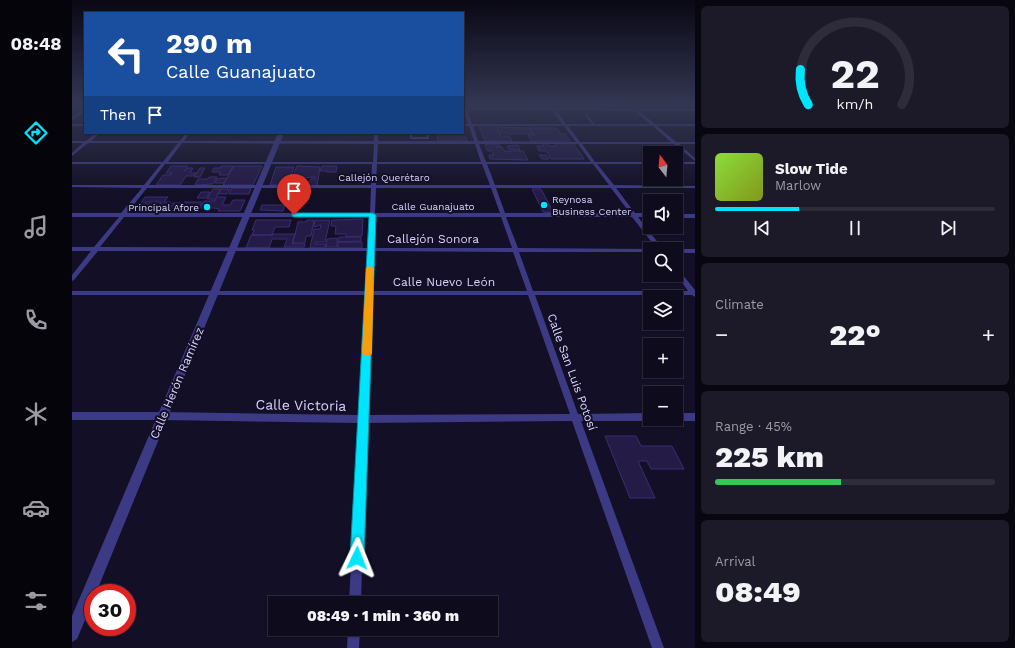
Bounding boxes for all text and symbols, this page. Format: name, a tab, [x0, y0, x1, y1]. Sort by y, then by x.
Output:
text: 290 m	[166, 27, 252, 60]
icon: left	[100, 28, 152, 80]
text: 08:48	[10, 33, 62, 54]
text: 22	[830, 49, 880, 98]
text: Calle Guanajuato	[166, 61, 316, 82]
text: km/h	[837, 96, 873, 112]
icon: arrive	[144, 104, 166, 126]
text: Then	[100, 106, 136, 124]
icon: directions	[22, 119, 50, 147]
north arrow	[643, 146, 683, 186]
map controls	[643, 146, 683, 426]
text: Slow Tide	[775, 160, 848, 178]
street label: Callejón Querétaro	[338, 172, 430, 183]
pin	[277, 174, 311, 215]
text: Marlow	[775, 178, 821, 193]
icon: arrive	[283, 180, 305, 202]
place label: Reynosa Business Center	[552, 194, 631, 217]
button: sound	[643, 194, 683, 234]
marker: Reynosa Business Center	[539, 200, 549, 210]
street label: Calle Guanajuato	[391, 201, 475, 212]
place label: Principal Afore	[128, 202, 199, 213]
marker: Principal Afore	[202, 202, 212, 212]
icon: music	[22, 213, 50, 241]
icon: previous	[751, 217, 773, 239]
icon: pause	[844, 217, 866, 239]
icon: next	[937, 217, 959, 239]
street label: Callejón Sonora	[387, 232, 479, 246]
button: search	[643, 242, 683, 282]
street label: Calle Nuevo León	[393, 275, 495, 289]
button: layers	[643, 290, 683, 330]
text: Climate	[715, 297, 764, 312]
icon: phone	[22, 306, 50, 334]
street label: Calle San Luis Potosí	[544, 312, 600, 432]
text: 22°	[829, 317, 881, 352]
text: −	[715, 322, 728, 347]
text: +	[982, 322, 995, 347]
street label: Calle Herón Ramírez	[147, 325, 207, 441]
button: +	[643, 338, 683, 378]
button: −	[643, 386, 683, 426]
street label: Calle Victoria	[256, 396, 347, 414]
icon: climate	[22, 400, 50, 428]
text: Range · 45%	[715, 419, 792, 434]
text: 225 km	[715, 439, 824, 474]
icon: car	[22, 494, 50, 522]
position arrow	[336, 537, 378, 579]
text: Arrival	[715, 554, 756, 569]
text: 08:49	[715, 574, 801, 609]
speed limit sign: 30	[84, 584, 136, 636]
icon: filters	[22, 587, 50, 615]
text: 08:49 · 1 min · 360 m	[307, 607, 459, 625]

